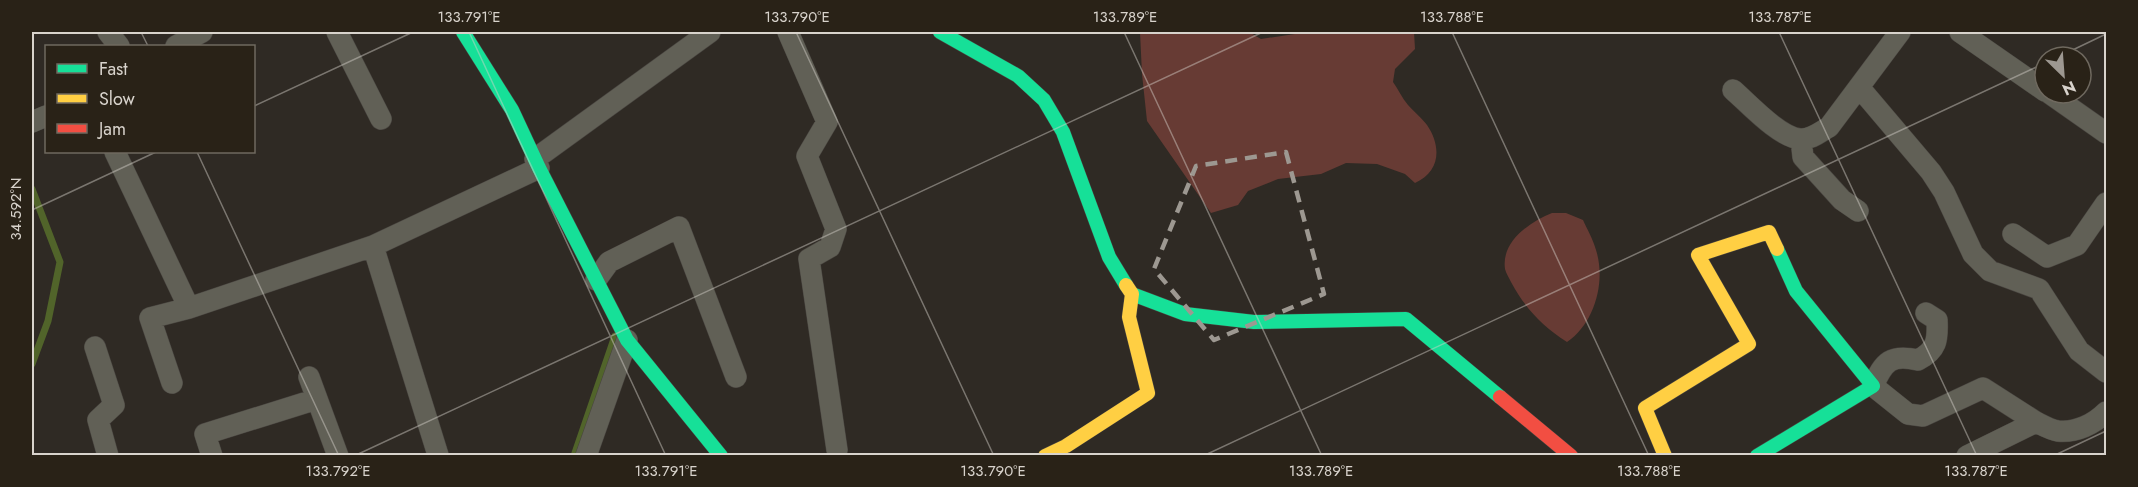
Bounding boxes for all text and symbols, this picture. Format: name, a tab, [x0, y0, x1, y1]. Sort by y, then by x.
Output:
text: 133.791°E	[437, 6, 501, 28]
text: 133.790°E	[764, 6, 830, 28]
text: 133.789°E	[1093, 6, 1157, 28]
text: 133.788°E	[1420, 6, 1484, 28]
text: 133.787°E	[1748, 6, 1812, 28]
legend	[45, 45, 255, 153]
north arrow	[2033, 45, 2093, 105]
text: Fast	[99, 56, 128, 82]
text: N	[2059, 75, 2080, 101]
text: Slow	[99, 86, 136, 112]
text: Jam	[97, 116, 126, 142]
text: 34.592°N	[5, 178, 27, 240]
text: 133.792°E	[306, 460, 370, 482]
text: 133.791°E	[634, 460, 698, 482]
text: 133.790°E	[960, 460, 1026, 482]
text: 133.789°E	[1289, 460, 1353, 482]
text: 133.788°E	[1617, 460, 1681, 482]
text: 133.787°E	[1944, 460, 2008, 482]

